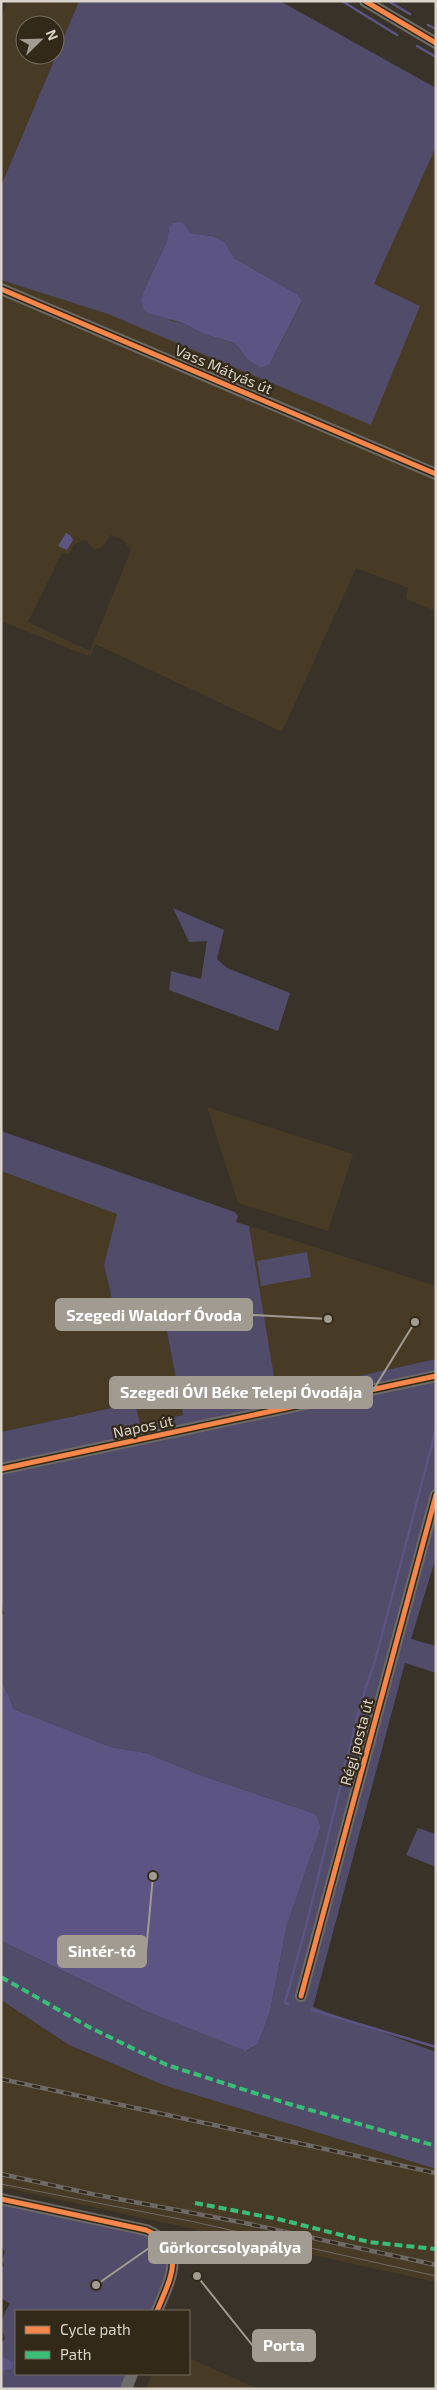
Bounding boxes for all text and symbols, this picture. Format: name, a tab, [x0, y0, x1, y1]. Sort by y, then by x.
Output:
north arrow	[15, 15, 65, 65]
text: N	[43, 27, 62, 43]
street label: Vass Mátyás út	[173, 340, 276, 398]
callout: Szegedi Waldorf Óvoda	[56, 1299, 252, 1330]
text: Szegedi Waldorf Óvoda	[66, 1305, 242, 1324]
callout: Szegedi ÓVI Béke Telepi Óvodája	[110, 1377, 372, 1408]
text: Szegedi ÓVI Béke Telepi Óvodája	[120, 1382, 362, 1401]
street label: Napos út	[111, 1411, 175, 1441]
street label: Régi posta út	[336, 1696, 376, 1787]
callout: Sintér-tó	[58, 1936, 146, 1967]
text: Sintér-tó	[68, 1941, 136, 1960]
callout: Görkorcsolyapálya	[149, 2232, 311, 2263]
text: Görkorcsolyapálya	[159, 2237, 301, 2257]
legend	[15, 2310, 190, 2375]
text: Cycle path	[60, 2320, 131, 2338]
callout: Porta	[253, 2330, 315, 2361]
text: Porta	[263, 2335, 305, 2354]
text: Path	[60, 2345, 91, 2363]

